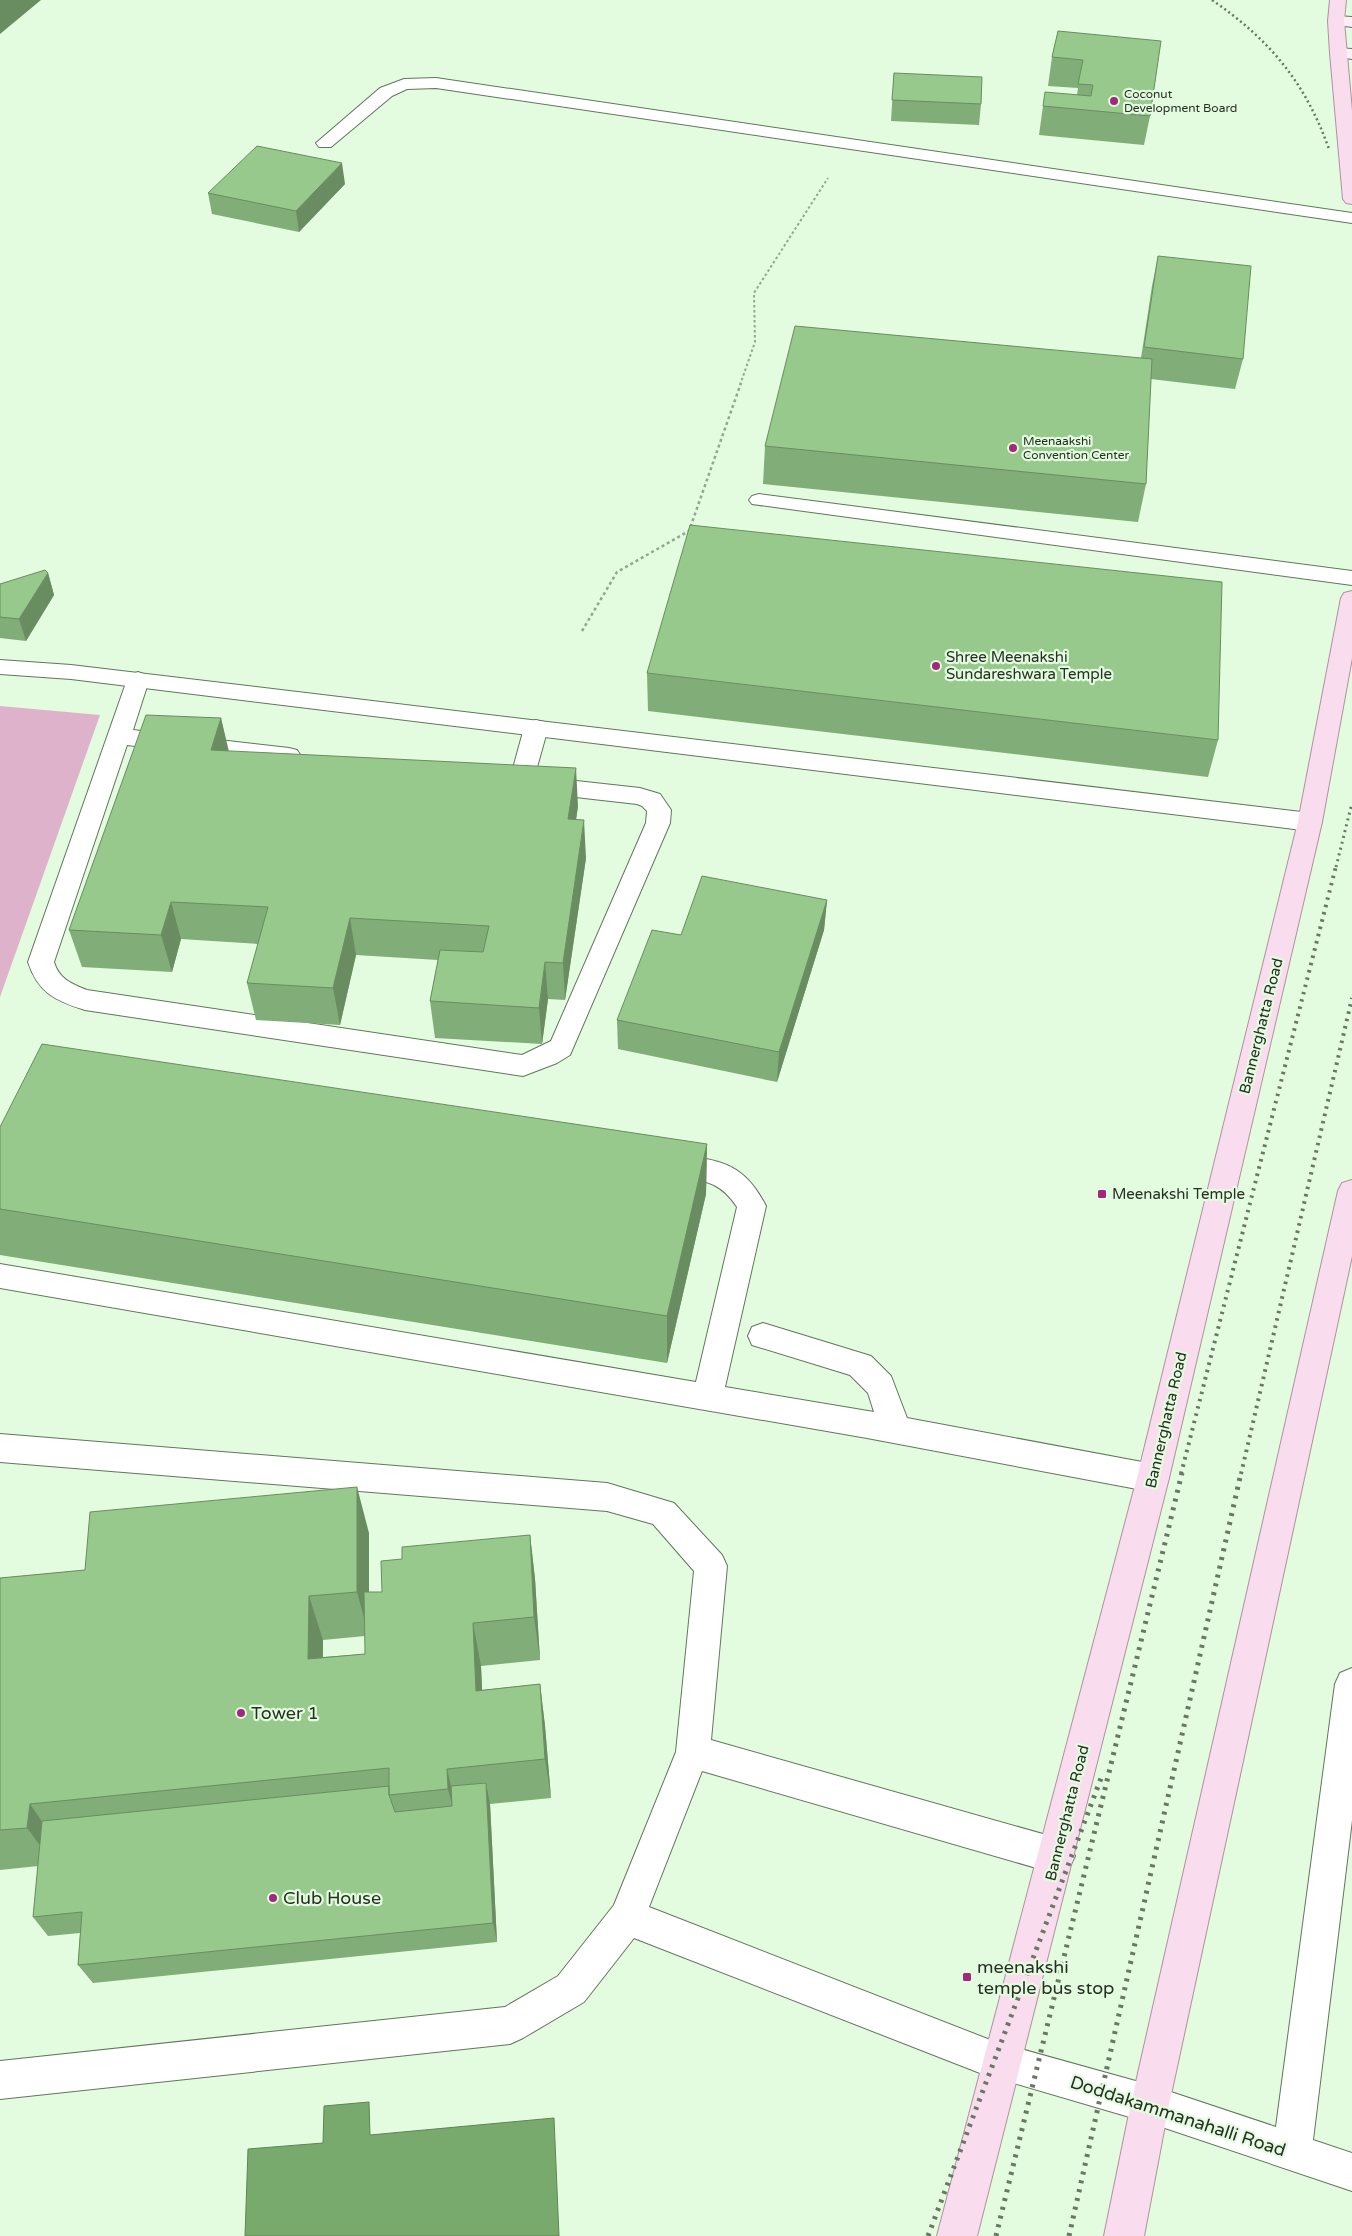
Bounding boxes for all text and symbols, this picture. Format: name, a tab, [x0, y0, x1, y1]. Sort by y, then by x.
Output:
place label: Coconut Development Board	[1124, 87, 1237, 115]
marker: Coconut Development Board	[1108, 95, 1120, 107]
place label: Meenaakshi Convention Center	[1023, 434, 1130, 462]
marker: Meenaakshi Convention Center	[1007, 442, 1019, 454]
place label: Shree Meenakshi Sundareshwara Temple	[946, 648, 1112, 683]
marker: Shree Meenakshi Sundareshwara Temple	[930, 660, 942, 672]
street label: Bannerghatta Road	[1235, 956, 1287, 1096]
place label: Meenakshi Temple	[1112, 1185, 1245, 1203]
marker: Meenakshi Temple	[1096, 1188, 1108, 1200]
street label: Bannerghatta Road	[1142, 1350, 1190, 1490]
place label: Tower 1	[251, 1702, 319, 1724]
marker: Tower 1	[235, 1707, 247, 1719]
street label: Bannerghatta Road	[1041, 1743, 1093, 1883]
place label: Club House	[283, 1887, 381, 1909]
marker: Club House	[267, 1892, 279, 1904]
place label: meenakshi temple bus stop	[977, 1956, 1114, 1999]
marker: meenakshi temple bus stop	[961, 1971, 973, 1983]
street label: Doddakammanahalli Road	[1067, 2071, 1289, 2161]

